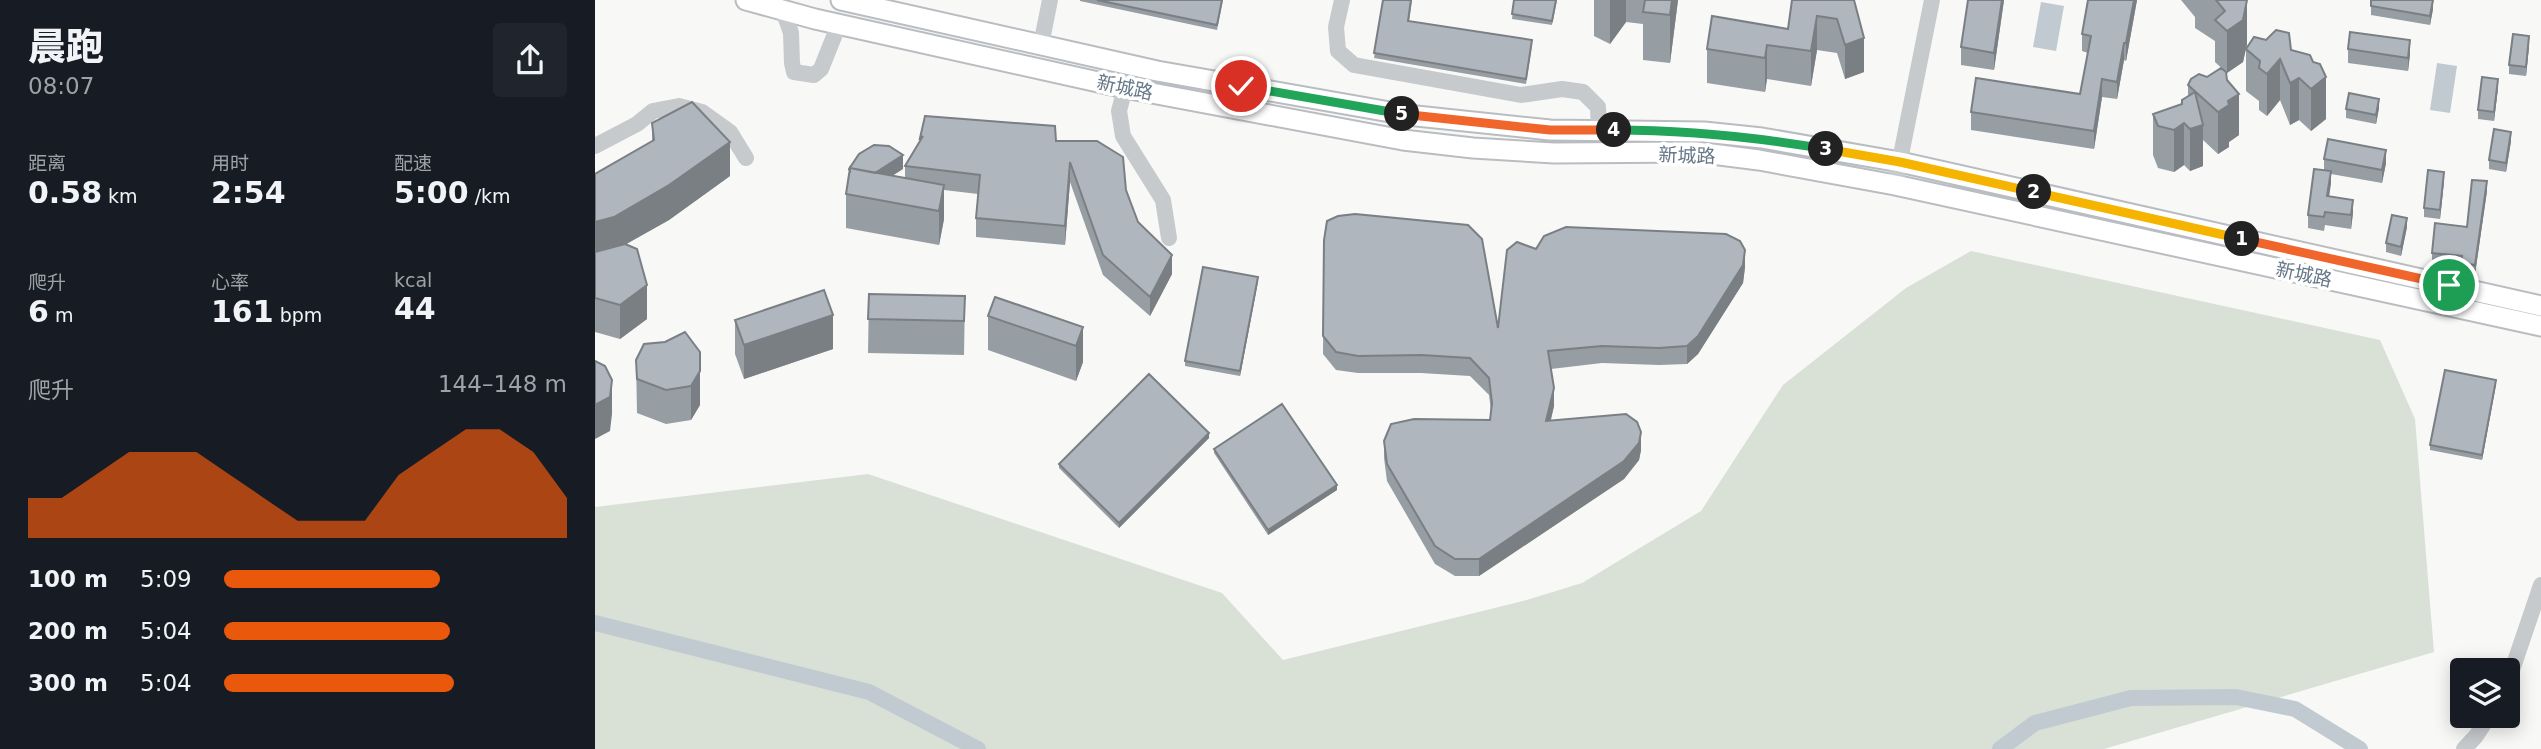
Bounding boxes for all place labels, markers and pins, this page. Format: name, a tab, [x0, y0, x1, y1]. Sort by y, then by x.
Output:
pin	[1211, 56, 1271, 116]
pin: 5	[1385, 96, 1419, 132]
pin: 4	[1597, 113, 1631, 148]
pin: 3	[1809, 132, 1843, 166]
pin: 2	[2017, 174, 2051, 210]
pin: 1	[2225, 222, 2259, 256]
pin	[2419, 255, 2479, 315]

